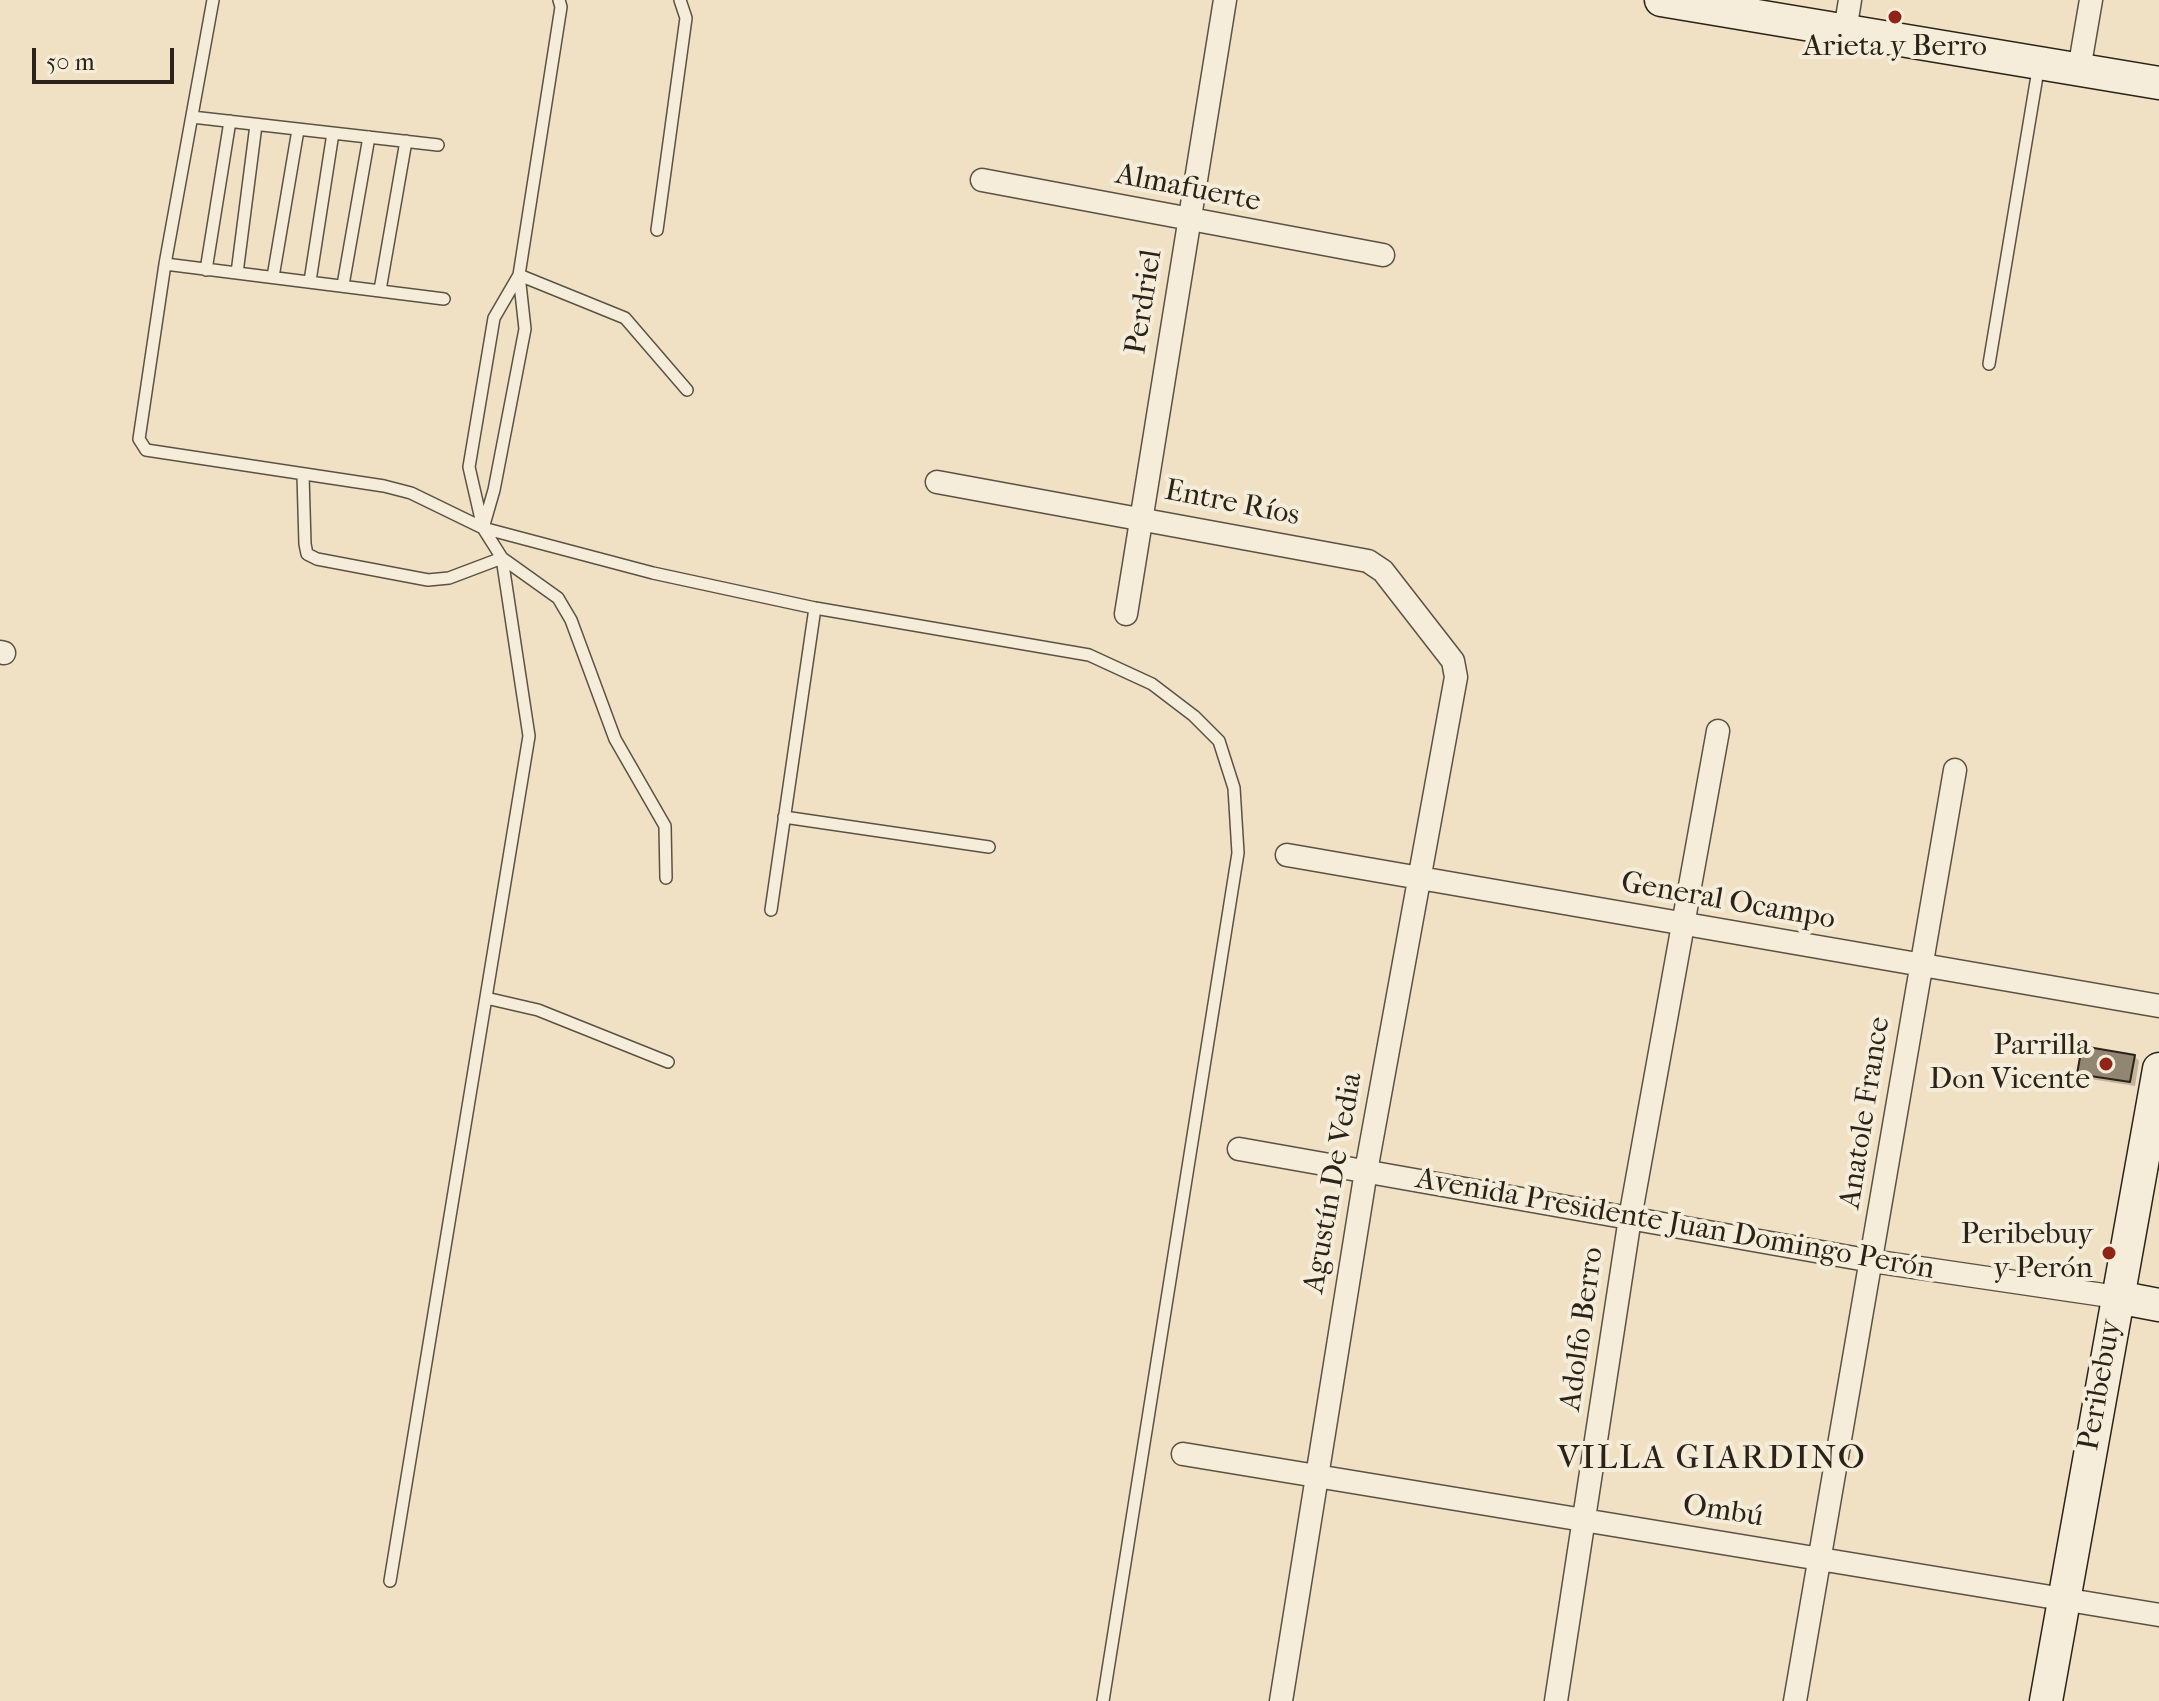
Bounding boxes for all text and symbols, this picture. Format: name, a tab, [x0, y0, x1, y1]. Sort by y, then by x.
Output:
marker: Arieta y Berro	[1886, 8, 1904, 26]
place label: Arieta y Berro	[1803, 30, 1987, 66]
scale bar	[36, 32, 178, 82]
text: 50 m	[46, 48, 95, 76]
street label: Almafuerte	[1112, 157, 1264, 221]
street label: Perdriel	[1119, 247, 1171, 357]
street label: Entre Ríos	[1161, 473, 1303, 535]
street label: General Ocampo	[1618, 865, 1838, 939]
street label: Anatole France	[1833, 1014, 1899, 1212]
place label: Parrilla Don Vicente	[1929, 1029, 2090, 1100]
marker: Parrilla Don Vicente	[2097, 1055, 2115, 1073]
street label: Agustín De Vedia	[1297, 1070, 1371, 1296]
street label: Avenida Presidente Juan Domingo Perón	[1413, 1162, 1937, 1288]
place label: Peribebuy y Perón	[1961, 1218, 2093, 1288]
marker: Peribebuy y Perón	[2100, 1244, 2118, 1262]
street label: Adolfo Berro	[1554, 1245, 1612, 1413]
street label: Peribebuy	[2072, 1317, 2130, 1453]
district label: VILLA GIARDINO	[1557, 1440, 1867, 1480]
street label: Ombú	[1680, 1488, 1766, 1536]

